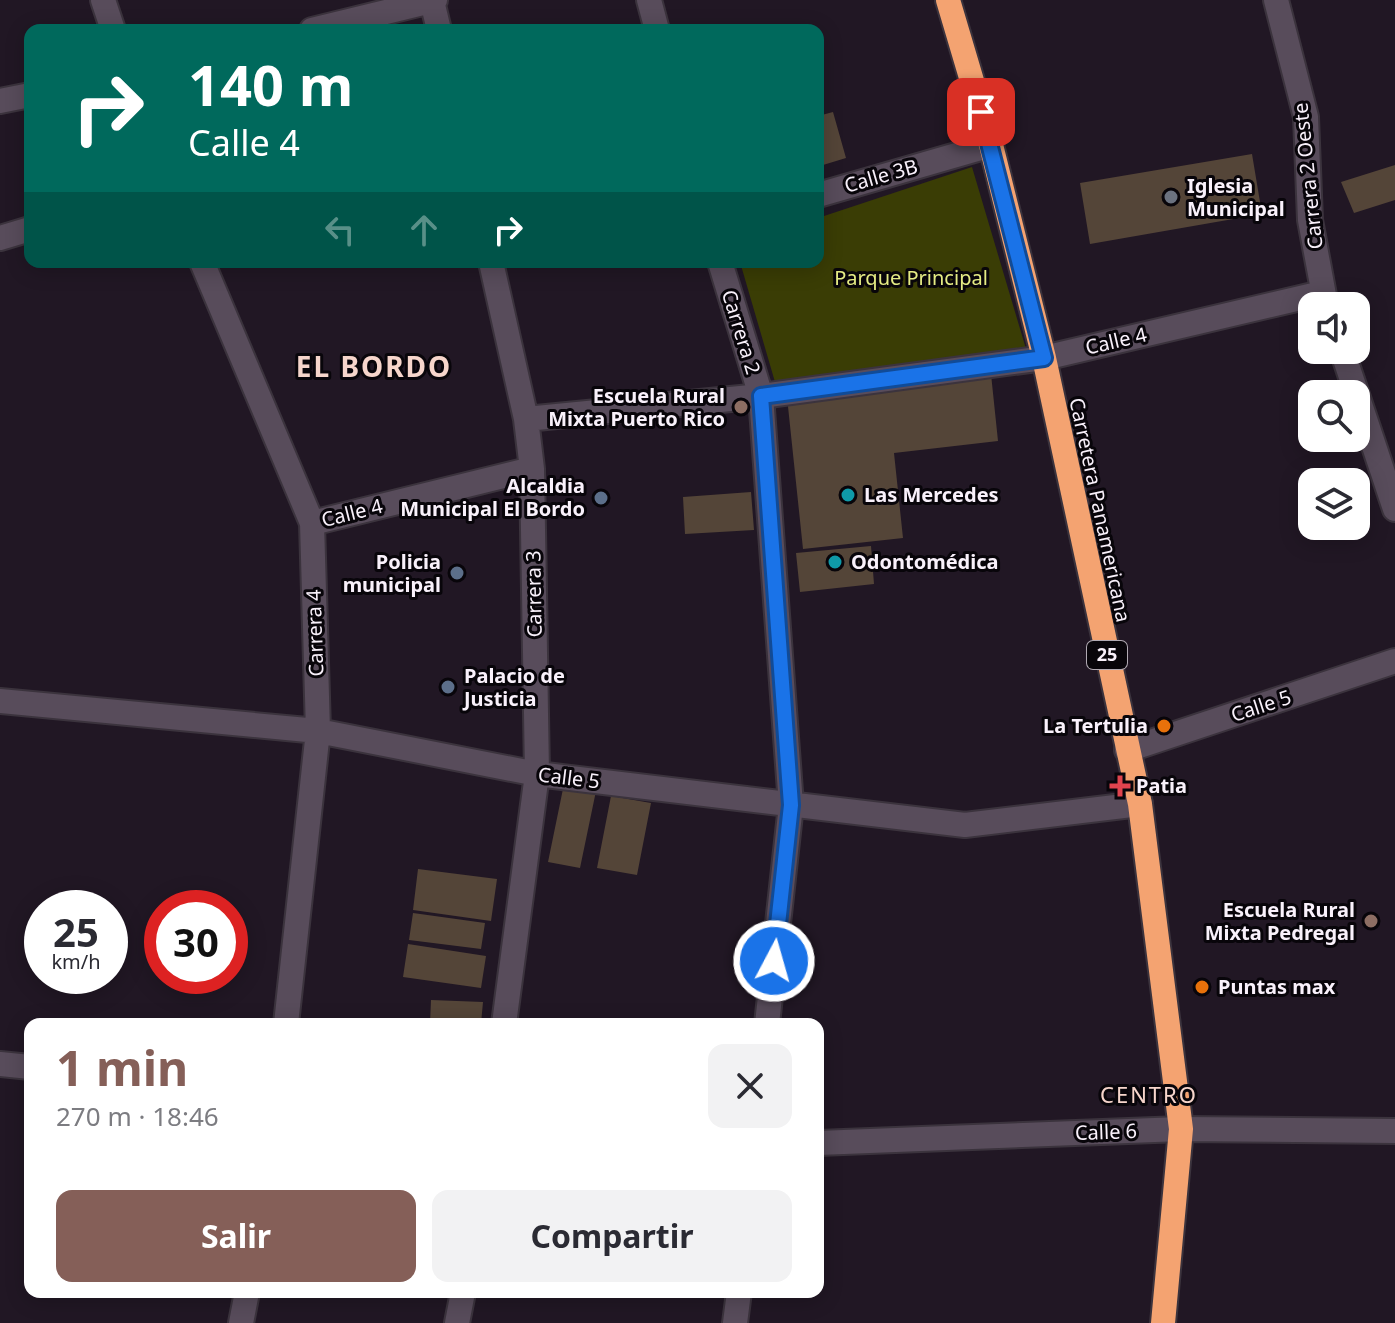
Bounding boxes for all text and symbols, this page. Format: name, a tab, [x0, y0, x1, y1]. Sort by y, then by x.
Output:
text: 140 m	[188, 46, 353, 122]
icon: right	[56, 56, 160, 160]
pin	[947, 78, 1015, 146]
icon: arrive	[959, 90, 1003, 134]
street label: Carrera 2 Oeste	[1286, 101, 1329, 251]
text: Calle 4	[188, 118, 300, 167]
street label: Calle 3B	[841, 152, 921, 199]
place label: Iglesia Municipal	[1187, 172, 1285, 222]
marker: Iglesia Municipal	[1162, 188, 1180, 206]
icon: left	[318, 208, 362, 252]
icon: ahead	[402, 208, 446, 252]
icon: right	[486, 208, 530, 252]
park label: Parque Principal	[834, 264, 988, 291]
street label: Carrera 2	[716, 286, 767, 377]
map controls	[1298, 292, 1370, 540]
button: sound	[1298, 292, 1370, 364]
street label: Calle 4	[1083, 320, 1150, 361]
district label: EL BORDO	[296, 347, 452, 385]
button: search	[1298, 380, 1370, 452]
place label: Escuela Rural Mixta Puerto Rico	[548, 382, 725, 432]
street label: Carretera Panamericana	[1064, 395, 1137, 625]
marker: Escuela Rural Mixta Puerto Rico	[732, 398, 750, 416]
button: layers	[1298, 468, 1370, 540]
place label: Alcaldia Municipal El Bordo	[400, 472, 585, 522]
place label: Las Mercedes	[864, 481, 999, 508]
marker: Las Mercedes	[839, 486, 857, 504]
marker: Alcaldia Municipal El Bordo	[592, 489, 610, 507]
street label: Calle 4	[318, 492, 386, 533]
place label: Policia municipal	[343, 548, 441, 598]
place label: Odontomédica	[851, 548, 999, 575]
street label: Carrera 3	[519, 550, 548, 638]
marker: Odontomédica	[826, 553, 844, 571]
marker: Policia municipal	[448, 564, 466, 582]
street label: Carrera 4	[299, 589, 330, 677]
road number: 25	[1087, 641, 1127, 669]
place label: Palacio de Justicia	[462, 662, 565, 712]
marker: Palacio de Justicia	[439, 678, 457, 696]
street label: Calle 5	[1227, 683, 1295, 728]
place label: La Tertulia	[1043, 712, 1148, 739]
marker: La Tertulia	[1155, 717, 1173, 735]
street label: Calle 5	[537, 760, 602, 795]
place label: Patia	[1136, 772, 1187, 799]
marker: Patia	[1111, 777, 1129, 795]
speed limit sign: 30	[144, 890, 248, 994]
place label: Escuela Rural Mixta Pedregal	[1205, 896, 1355, 946]
text: 25	[53, 904, 99, 959]
marker: Escuela Rural Mixta Pedregal	[1362, 912, 1380, 930]
position arrow	[732, 919, 816, 1003]
text: km/h	[51, 948, 101, 975]
place label: Puntas max	[1218, 973, 1336, 1000]
marker: Puntas max	[1193, 978, 1211, 996]
text: 1 min	[56, 1035, 188, 1100]
button: close	[708, 1044, 792, 1128]
district label: CENTRO	[1100, 1079, 1198, 1109]
text: 270 m · 18:46	[56, 1098, 219, 1134]
street label: Calle 6	[1074, 1117, 1137, 1146]
button: Salir	[56, 1190, 416, 1282]
button: Compartir	[432, 1190, 792, 1282]

